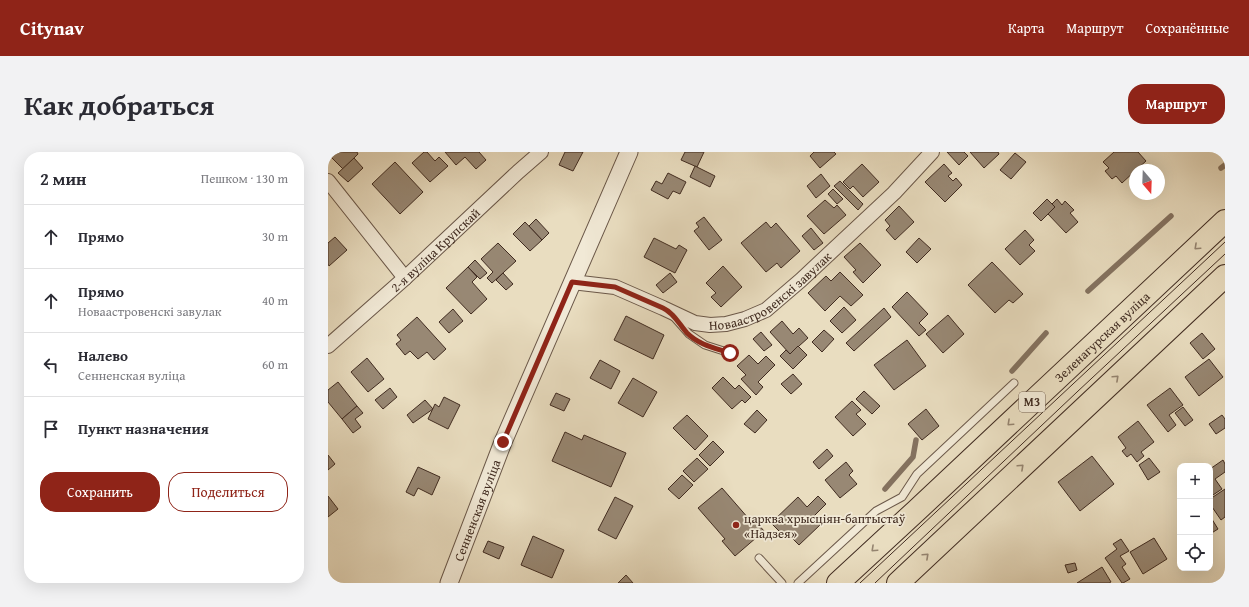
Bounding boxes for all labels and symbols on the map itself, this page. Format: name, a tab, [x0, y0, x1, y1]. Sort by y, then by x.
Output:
north arrow	[1129, 164, 1165, 200]
street label: 2-я вуліца Крупскай	[387, 203, 484, 297]
one-way arrow	[1194, 242, 1201, 249]
street label: Новаастровенскі завулак	[708, 247, 836, 335]
street label: Зеленагурская вуліца	[1050, 287, 1155, 387]
route start	[721, 344, 739, 362]
one-way arrow	[1111, 376, 1119, 383]
road number: М3	[1019, 392, 1045, 412]
one-way arrow	[1007, 418, 1015, 425]
route end	[494, 433, 512, 451]
street label: Сенненская вуліца	[449, 456, 506, 564]
one-way arrow	[1016, 465, 1024, 472]
place label: царква хрысціян-баптыстаў «Надзея»	[744, 509, 906, 543]
marker: царква хрысціян-баптыстаў «Надзея»	[731, 520, 741, 530]
one-way arrow	[871, 545, 879, 552]
one-way arrow	[921, 554, 929, 561]

